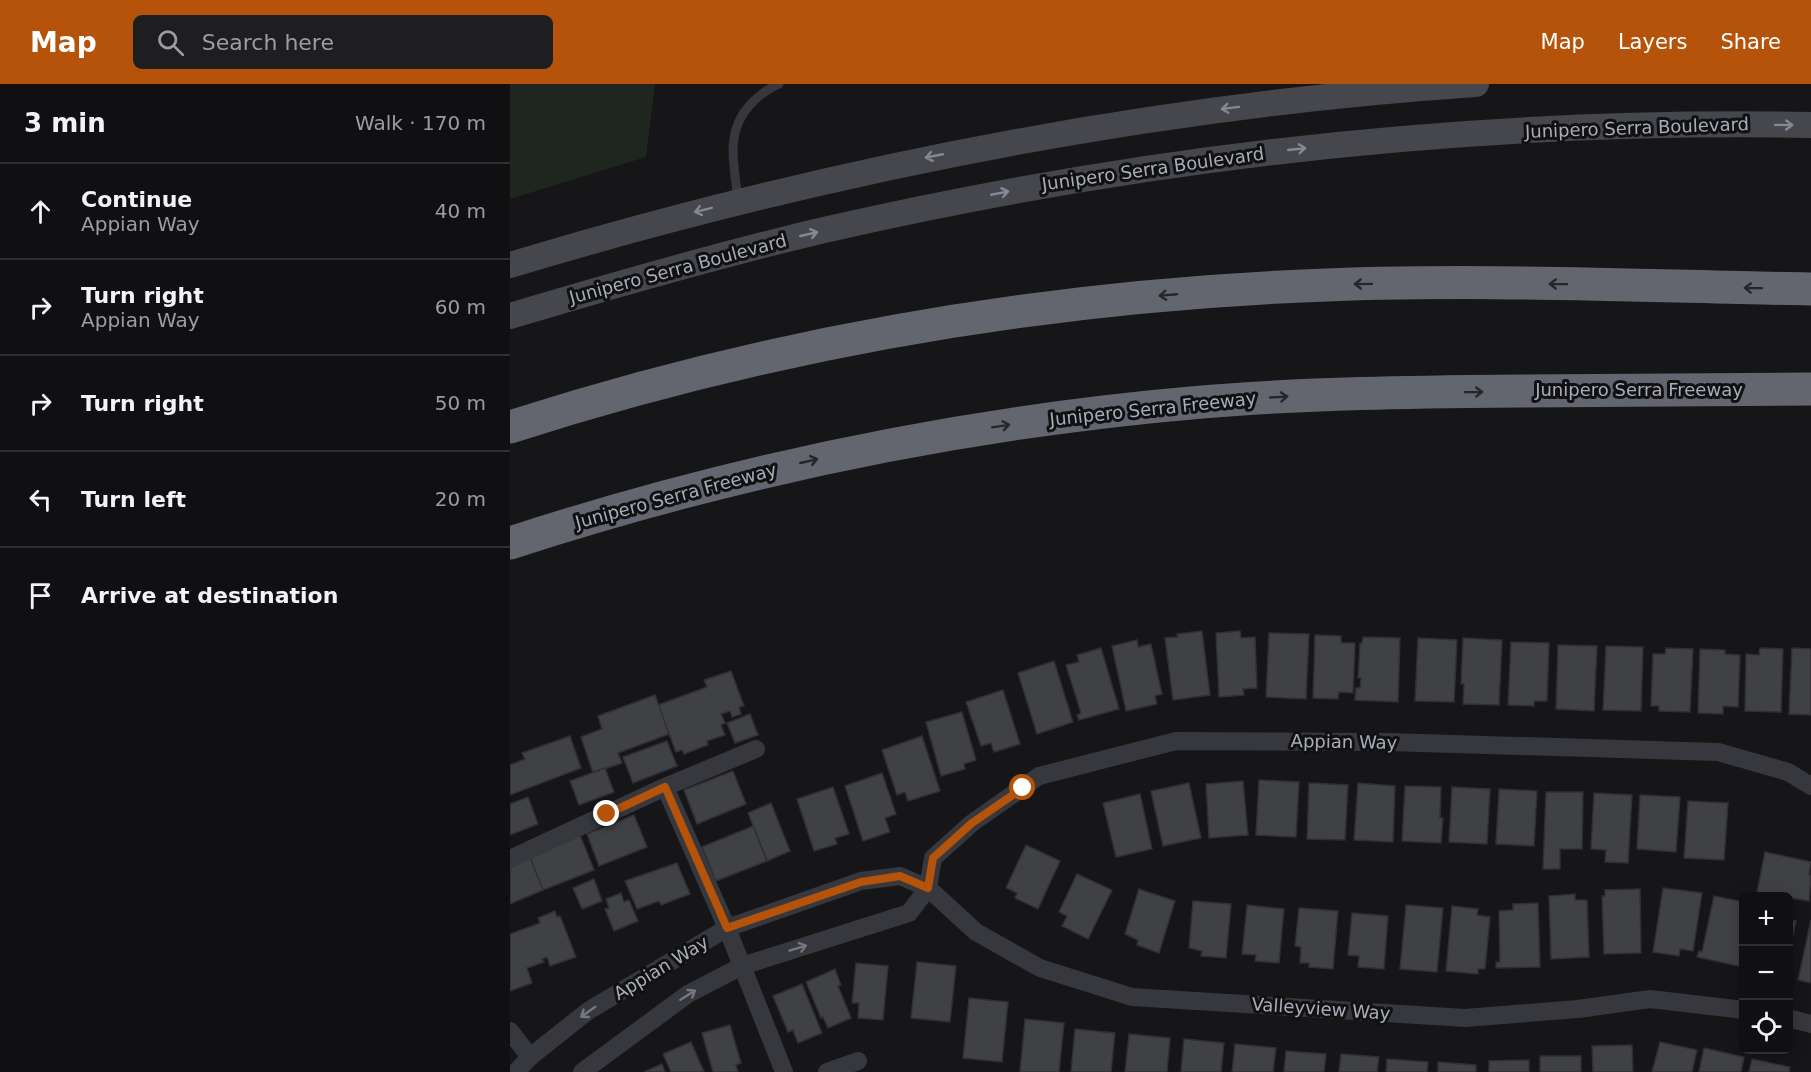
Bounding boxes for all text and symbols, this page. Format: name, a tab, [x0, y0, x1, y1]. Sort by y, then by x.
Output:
search box	[133, 15, 553, 69]
text: Map	[30, 26, 97, 59]
icon: search	[154, 26, 187, 59]
text: Search here	[202, 30, 334, 55]
text: Map	[1541, 30, 1585, 54]
text: Layers	[1618, 30, 1687, 54]
text: Share	[1720, 30, 1781, 54]
one-way arrow	[1221, 102, 1240, 113]
text: 3 min	[24, 108, 106, 138]
text: Walk · 170 m	[355, 111, 486, 135]
street label: Junipero Serra Boulevard	[1524, 113, 1749, 142]
one-way arrow	[1774, 119, 1794, 131]
street label: Junipero Serra Boulevard	[1039, 143, 1265, 195]
one-way arrow	[1286, 143, 1306, 154]
one-way arrow	[925, 151, 944, 162]
text: Continue	[81, 187, 192, 212]
one-way arrow	[990, 187, 1009, 198]
icon: ahead	[24, 195, 57, 228]
text: 40 m	[435, 199, 486, 223]
one-way arrow	[694, 204, 713, 216]
text: Appian Way	[81, 212, 200, 236]
one-way arrow	[800, 227, 819, 239]
street label: Junipero Serra Boulevard	[566, 229, 789, 308]
one-way arrow	[1353, 278, 1373, 290]
one-way arrow	[1548, 278, 1568, 290]
one-way arrow	[1743, 282, 1763, 294]
text: Turn right	[81, 283, 204, 308]
one-way arrow	[1158, 290, 1178, 301]
icon: right	[24, 291, 57, 324]
text: 60 m	[435, 295, 486, 319]
text: Appian Way	[81, 308, 200, 332]
street label: Junipero Serra Freeway	[1534, 379, 1743, 400]
one-way arrow	[1463, 386, 1483, 397]
icon: right	[24, 387, 57, 420]
street label: Junipero Serra Freeway	[1048, 387, 1258, 430]
text: Turn right	[81, 391, 204, 416]
text: 50 m	[435, 391, 486, 415]
one-way arrow	[1268, 391, 1288, 402]
one-way arrow	[991, 420, 1011, 431]
one-way arrow	[799, 455, 819, 466]
street label: Junipero Serra Freeway	[572, 458, 779, 533]
icon: left	[24, 483, 57, 516]
text: Turn left	[81, 487, 186, 512]
text: 20 m	[435, 487, 486, 511]
icon: arrive	[24, 579, 57, 612]
text: Arrive at destination	[81, 583, 338, 608]
street label: Appian Way	[1291, 730, 1398, 753]
route start	[1009, 774, 1035, 800]
route end	[593, 800, 619, 826]
map controls	[1739, 892, 1793, 1054]
button: +	[1739, 892, 1793, 946]
street label: Appian Way	[610, 931, 712, 1004]
one-way arrow	[788, 942, 807, 953]
button: −	[1739, 946, 1793, 1000]
one-way arrow	[679, 988, 696, 1000]
street label: Valleyview Way	[1251, 993, 1392, 1024]
button: locate	[1739, 1000, 1793, 1054]
one-way arrow	[581, 1006, 597, 1018]

